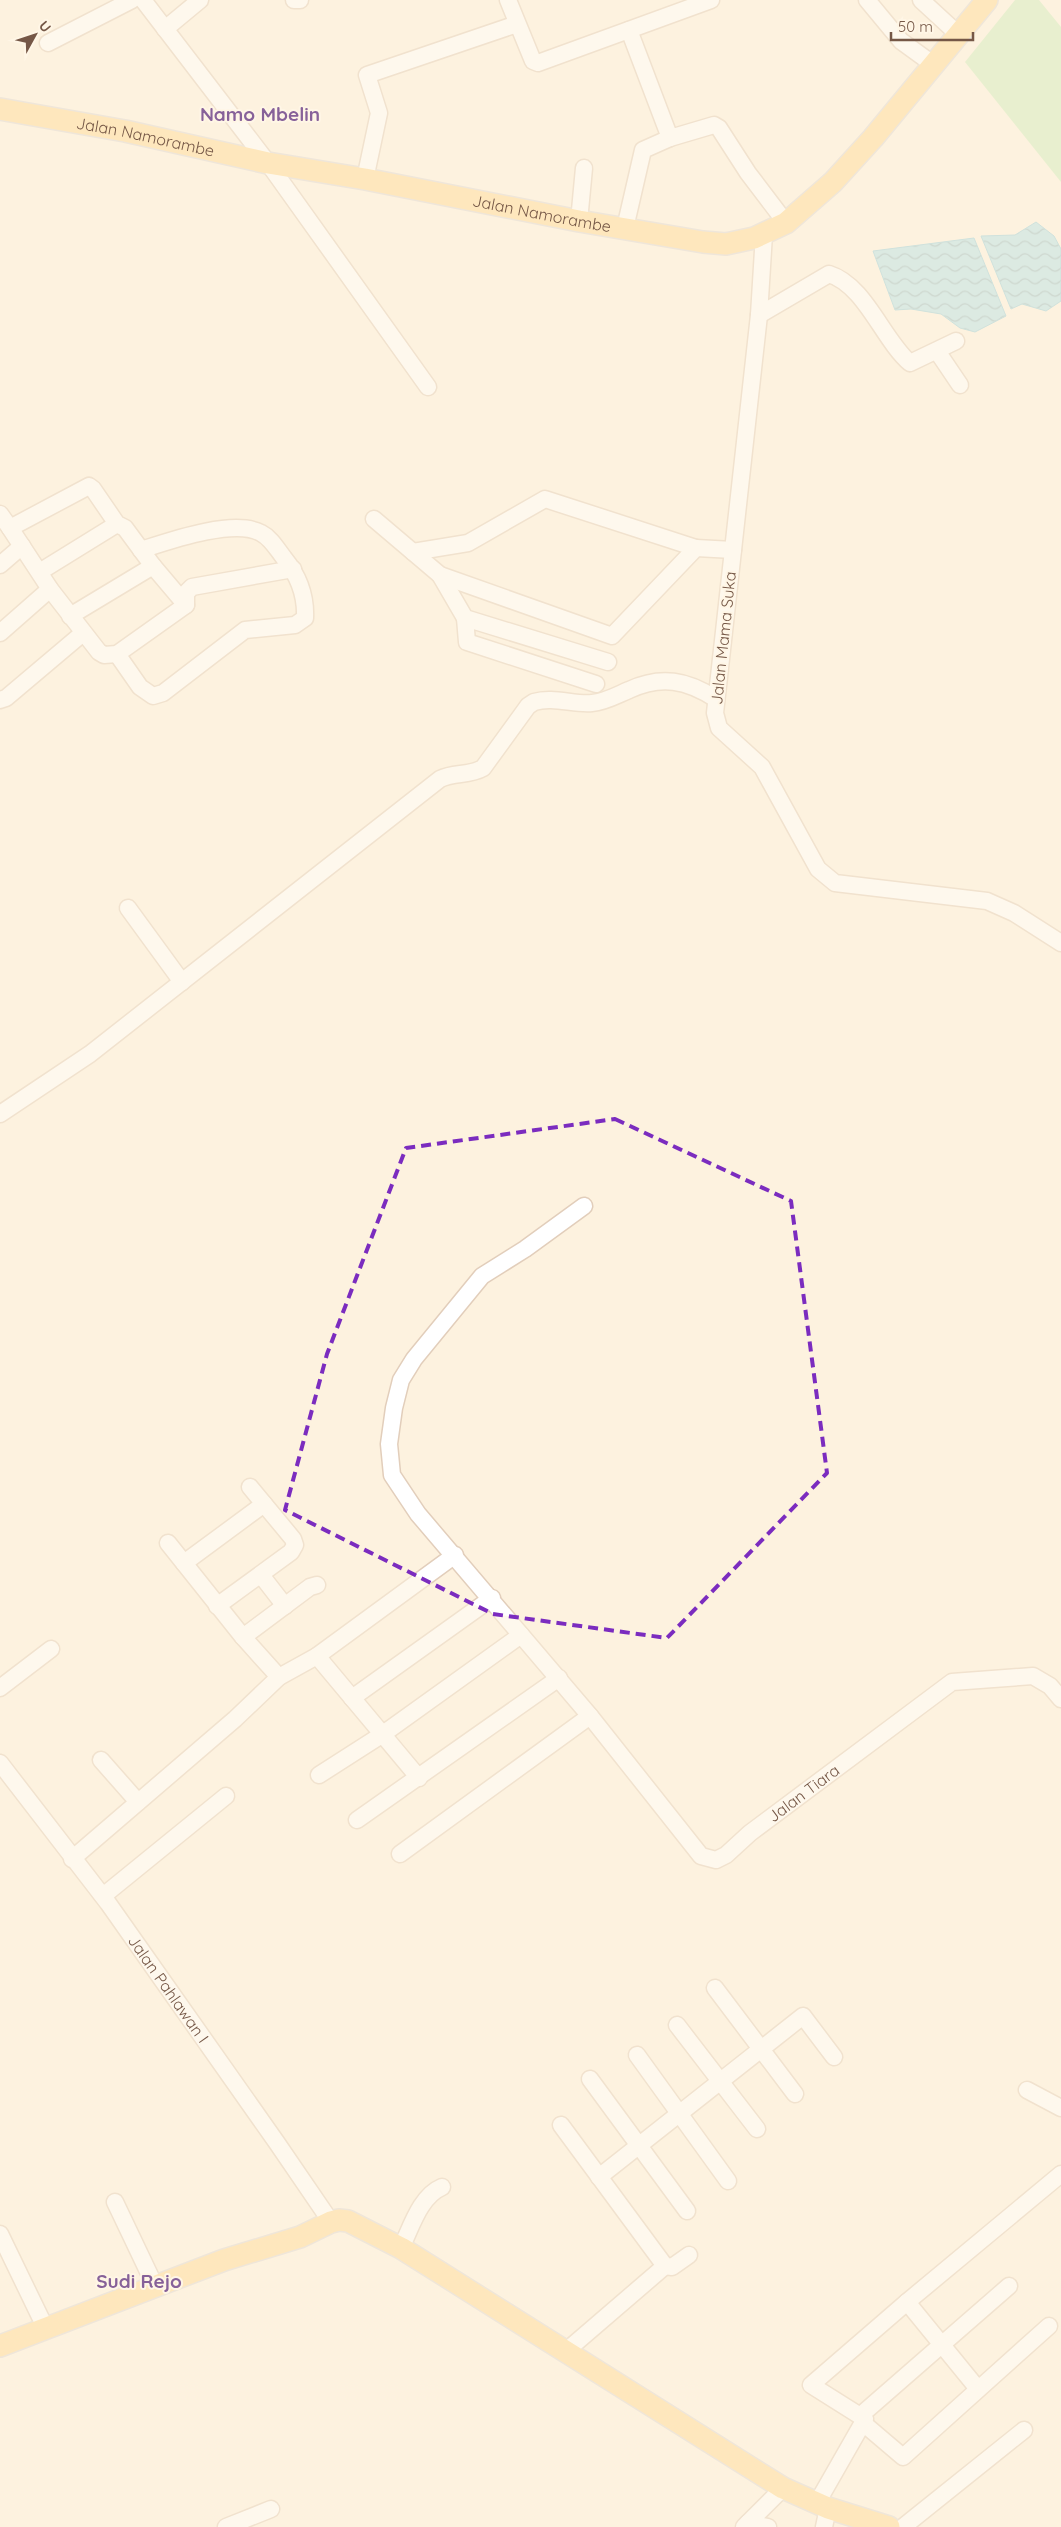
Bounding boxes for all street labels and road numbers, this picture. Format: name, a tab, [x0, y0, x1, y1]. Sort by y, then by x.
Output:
street label: Jalan Namorambe	[75, 113, 216, 161]
street label: Jalan Namorambe	[471, 190, 613, 236]
street label: Jalan Mama Suka	[706, 570, 740, 706]
street label: Jalan Tiara	[764, 1760, 843, 1826]
street label: Jalan Pahlawan I	[124, 1931, 213, 2047]

